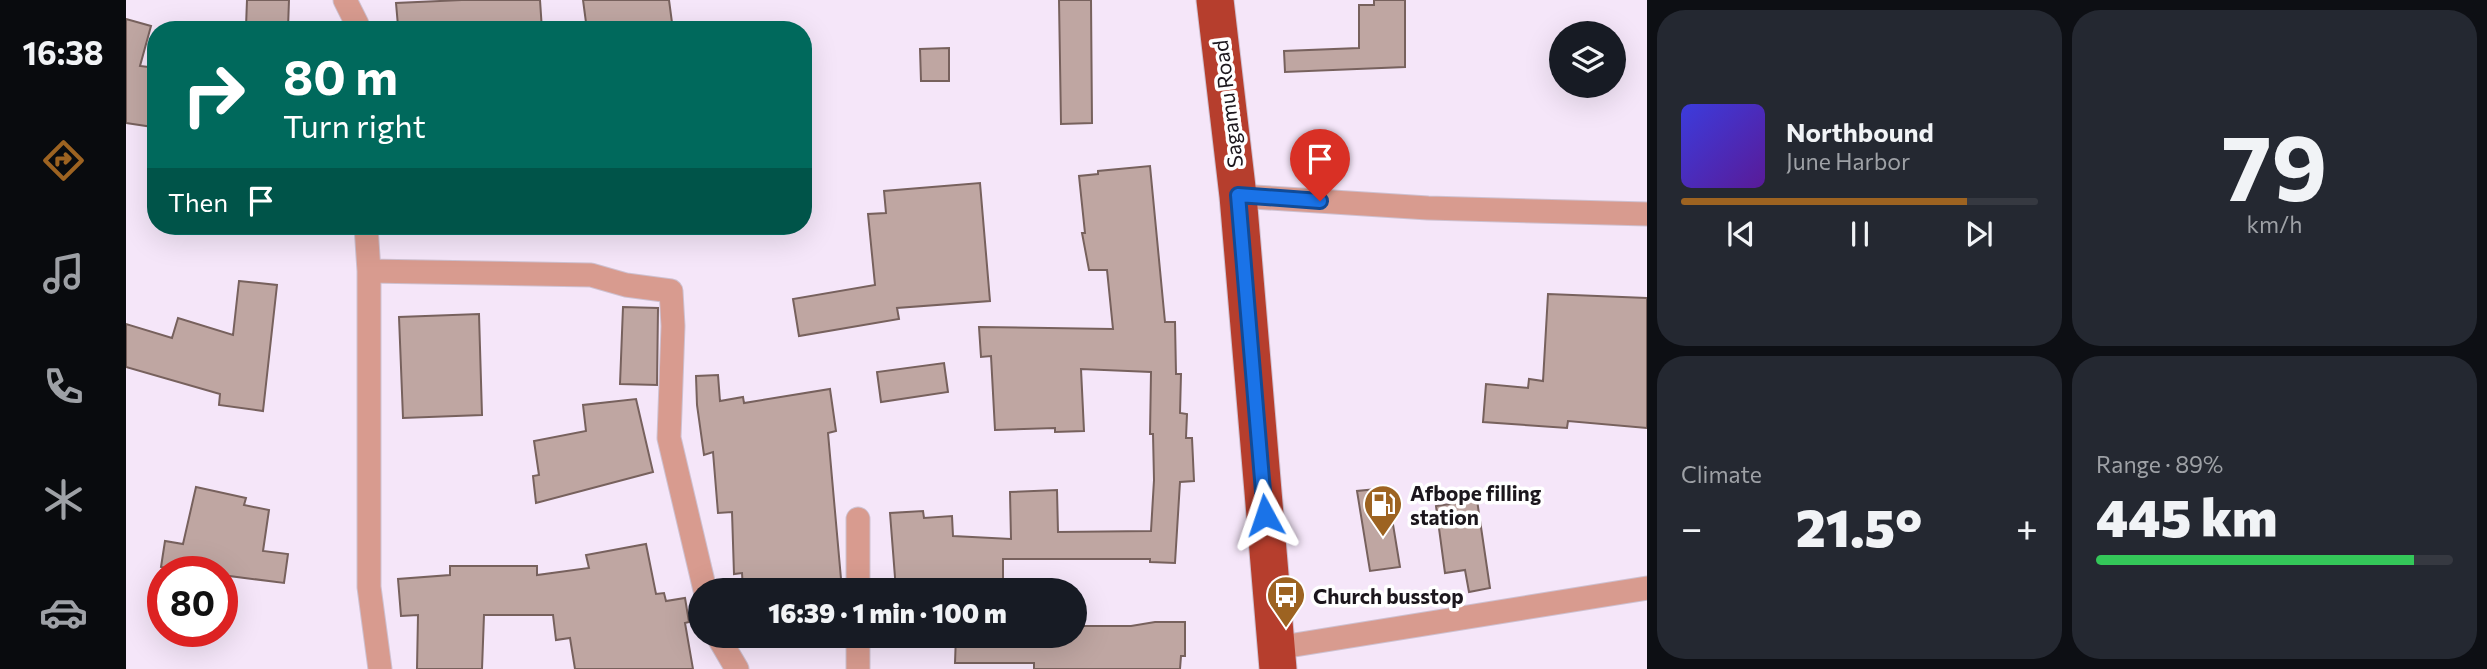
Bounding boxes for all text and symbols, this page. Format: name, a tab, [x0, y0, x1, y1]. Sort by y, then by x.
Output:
map controls	[1549, 21, 1626, 98]
button: layers	[1549, 21, 1626, 98]
text: 16:38	[22, 32, 104, 72]
street label: Sagamu Road	[1207, 39, 1247, 169]
text: 80 m	[283, 45, 398, 105]
icon: right	[168, 49, 259, 140]
text: Turn right	[283, 105, 426, 145]
text: 79	[2222, 108, 2327, 220]
text: Northbound	[1786, 116, 1934, 147]
pin	[1290, 129, 1350, 201]
icon: directions	[39, 136, 88, 185]
icon: arrive	[1301, 140, 1339, 178]
text: June Harbor	[1786, 147, 1910, 175]
icon: arrive	[242, 182, 280, 220]
text: Then	[168, 186, 228, 217]
text: km/h	[2247, 210, 2302, 238]
icon: previous	[1722, 215, 1760, 253]
icon: pause	[1841, 215, 1879, 253]
icon: next	[1960, 215, 1998, 253]
icon: music	[39, 249, 88, 298]
icon: phone	[39, 362, 88, 411]
text: Range · 89%	[2096, 450, 2223, 478]
text: Climate	[1681, 460, 1762, 488]
icon: climate	[39, 475, 88, 524]
position arrow	[1228, 478, 1302, 552]
place label: Afbope filling station	[1410, 480, 1542, 529]
fuel station icon: Afbope filling station	[1362, 483, 1404, 538]
text: 445 km	[2096, 484, 2277, 548]
text: 21.5°	[1796, 494, 1922, 558]
text: −	[1681, 503, 1703, 550]
text: +	[2016, 503, 2038, 550]
speed limit sign: 80	[147, 556, 238, 647]
bus stop icon: Church busstop	[1265, 574, 1307, 629]
place label: Church busstop	[1313, 583, 1464, 608]
icon: car	[39, 588, 88, 637]
text: 16:39 · 1 min · 100 m	[768, 597, 1007, 628]

